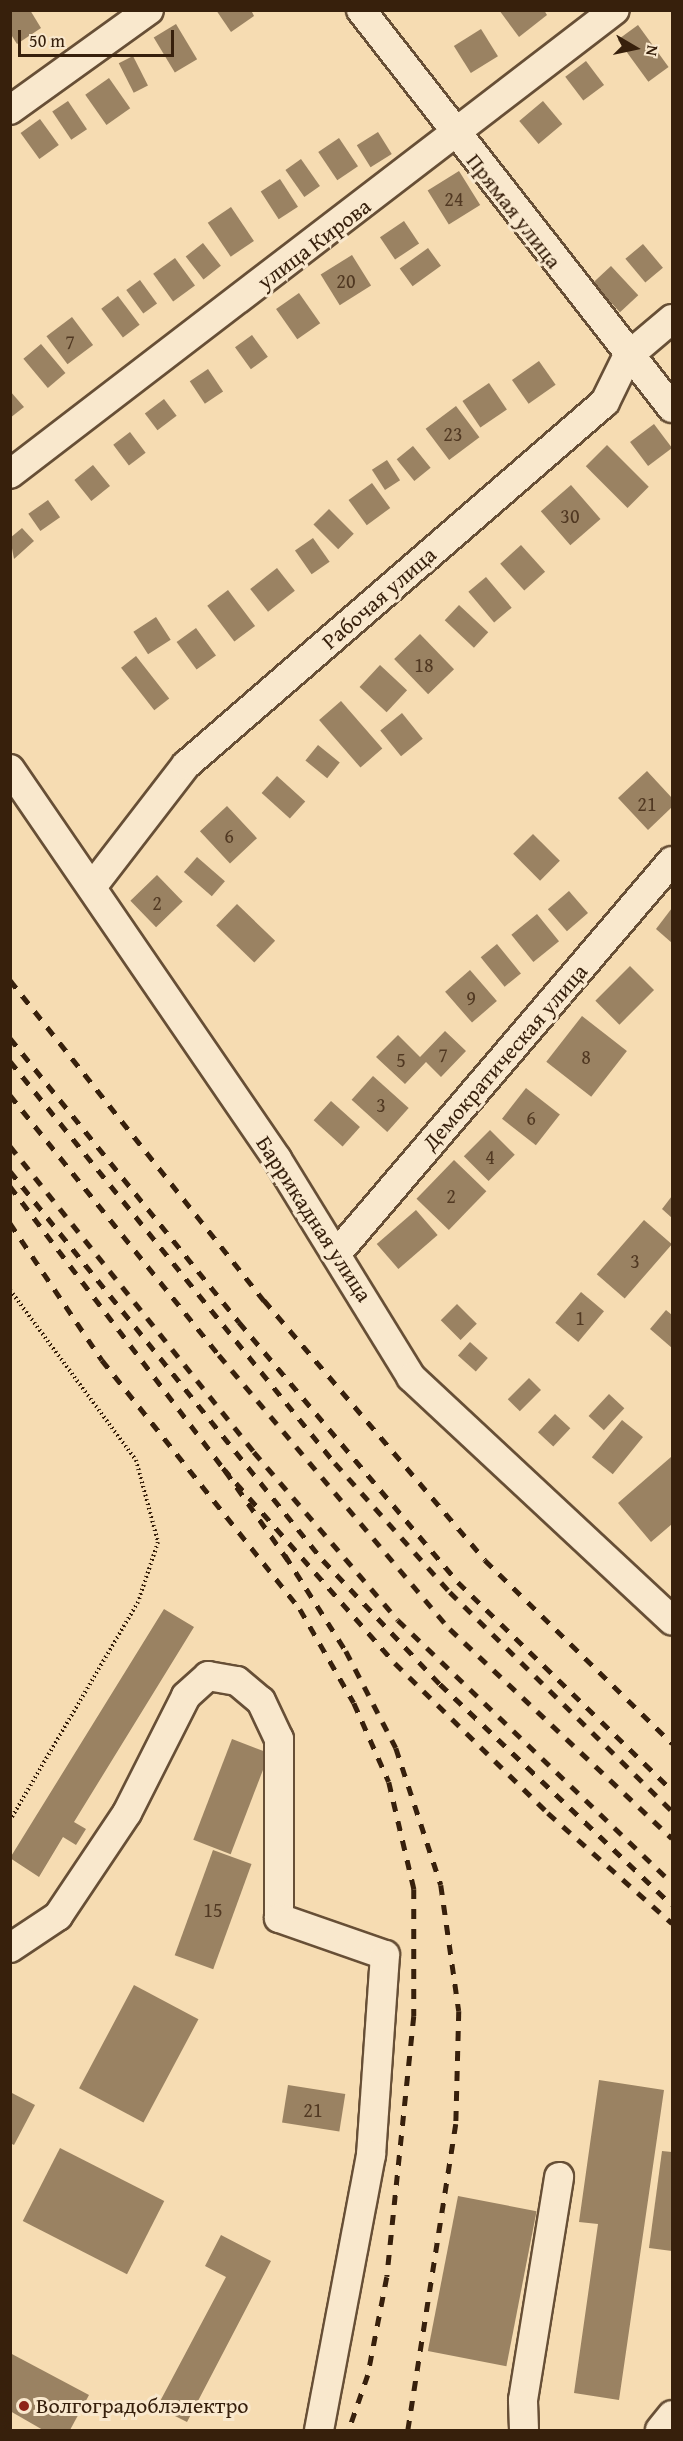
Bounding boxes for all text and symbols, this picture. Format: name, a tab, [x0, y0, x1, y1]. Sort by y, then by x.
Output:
scale bar	[21, 18, 177, 56]
north arrow	[605, 18, 665, 78]
text: 50 m	[29, 27, 65, 54]
text: N	[640, 44, 665, 58]
street label: Прямая улица	[461, 148, 567, 274]
house number: 24	[444, 186, 464, 210]
street label: улица Кирова	[252, 193, 376, 295]
house number: 20	[336, 268, 356, 292]
house number: 7	[65, 329, 75, 353]
house number: 23	[443, 421, 463, 445]
house number: 30	[560, 503, 580, 527]
street label: Рабочая улица	[317, 541, 441, 655]
house number: 18	[414, 652, 434, 676]
house number: 21	[637, 791, 657, 815]
house number: 6	[224, 823, 234, 847]
house number: 2	[152, 890, 162, 914]
street label: Демократическая улица	[417, 958, 593, 1156]
house number: 9	[466, 985, 476, 1009]
house number: 7	[438, 1042, 448, 1066]
house number: 8	[581, 1044, 591, 1068]
house number: 5	[396, 1047, 406, 1071]
house number: 3	[376, 1092, 386, 1116]
house number: 6	[526, 1105, 536, 1129]
street label: Баррикадная улица	[251, 1131, 377, 1307]
house number: 4	[485, 1144, 495, 1168]
house number: 2	[446, 1183, 456, 1207]
house number: 3	[630, 1248, 640, 1272]
house number: 1	[575, 1305, 585, 1329]
house number: 15	[203, 1897, 223, 1921]
house number: 21	[303, 2097, 323, 2121]
place label: Волгоградоблэлектро	[36, 2393, 249, 2419]
marker: Волгоградоблэлектро	[17, 2399, 31, 2413]

